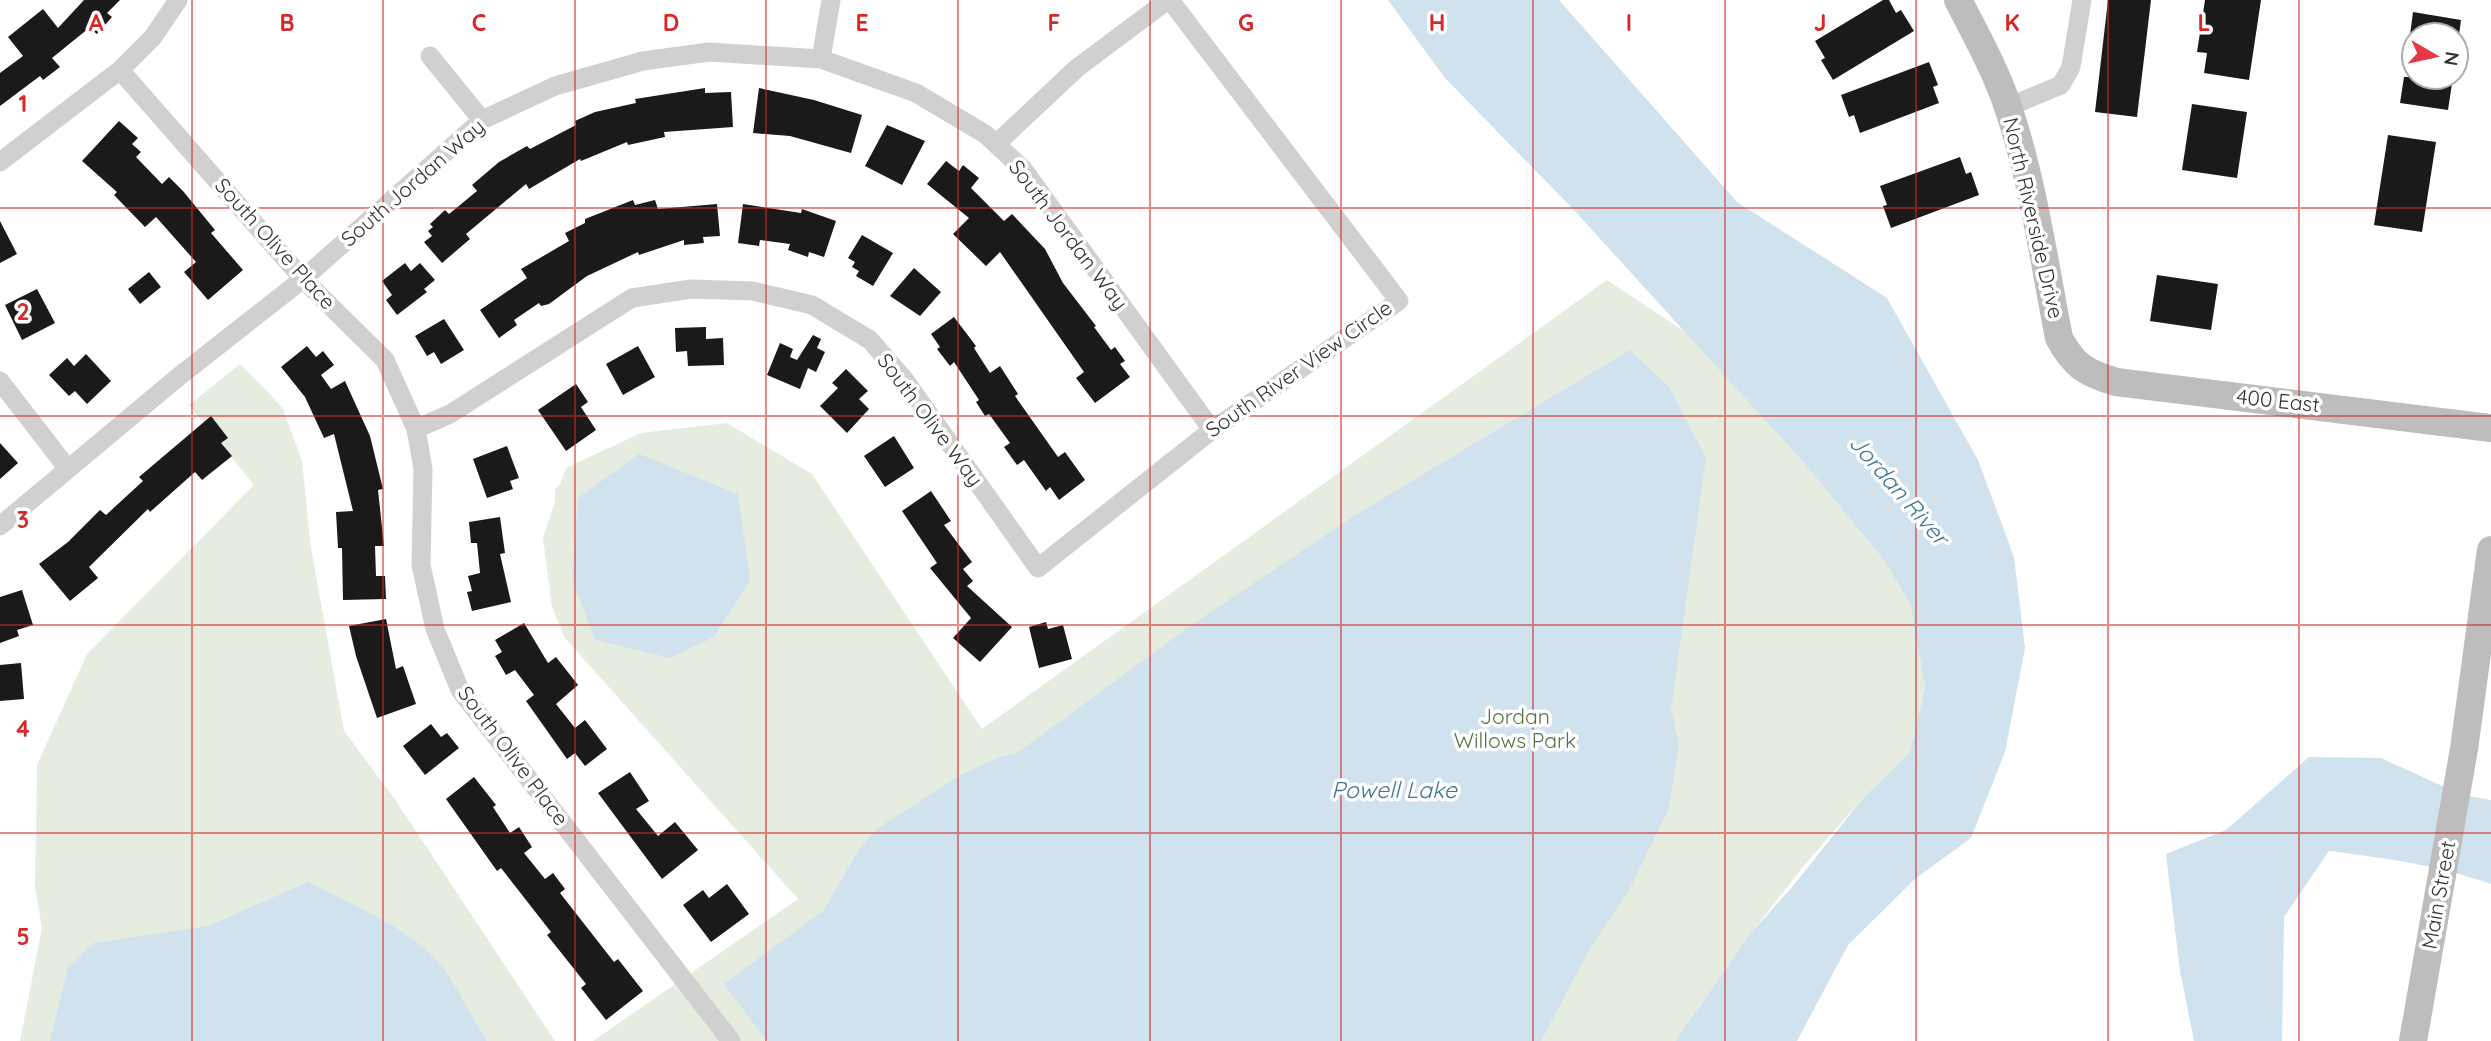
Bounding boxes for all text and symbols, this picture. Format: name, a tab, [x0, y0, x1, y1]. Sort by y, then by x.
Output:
text: A	[89, 8, 104, 37]
text: B	[279, 8, 295, 37]
text: C	[472, 8, 486, 37]
text: D	[663, 8, 679, 37]
text: E	[855, 8, 869, 37]
text: F	[1048, 8, 1060, 37]
text: G	[1238, 8, 1254, 37]
text: H	[1429, 8, 1445, 37]
text: I	[1626, 8, 1632, 37]
text: J	[1814, 8, 1826, 37]
text: K	[2004, 8, 2020, 37]
text: L	[2198, 8, 2210, 37]
north arrow	[2400, 21, 2470, 91]
text: N	[2439, 50, 2465, 67]
text: 1	[19, 89, 27, 118]
street label: South Jordan Way	[335, 113, 489, 252]
street label: North Riverside Drive	[1998, 115, 2070, 321]
street label: South Jordan Way	[1004, 154, 1134, 315]
street label: South Olive Place	[210, 172, 342, 314]
street label: South River View Circle	[1200, 294, 1397, 442]
text: 2	[16, 297, 30, 326]
street label: South Olive Way	[872, 348, 989, 491]
street label: 400 East	[2235, 383, 2321, 417]
water label: Jordan River	[1843, 428, 1957, 553]
text: 3	[17, 505, 29, 534]
street label: South Olive Place	[453, 680, 575, 830]
park label: Jordan Willows Park	[1454, 703, 1576, 753]
text: 4	[16, 714, 30, 743]
water label: Powell Lake	[1331, 775, 1458, 804]
street label: Main Street	[2416, 838, 2460, 951]
text: 5	[16, 922, 30, 951]

